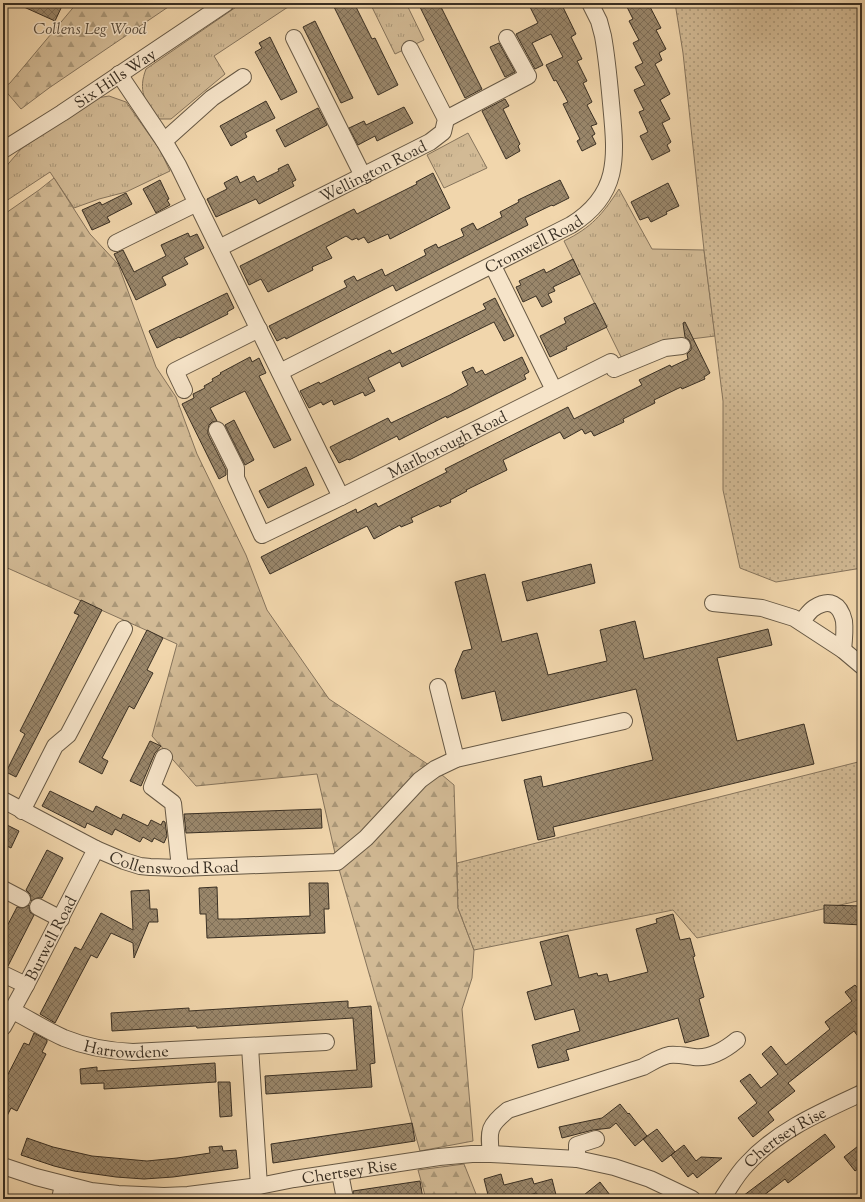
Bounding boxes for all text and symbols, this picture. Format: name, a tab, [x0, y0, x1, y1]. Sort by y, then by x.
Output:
park label: Collens Leg Wood	[33, 19, 147, 42]
street label: Six Hills Way	[71, 44, 162, 116]
street label: Wellington Road	[316, 136, 431, 210]
street label: Cromwell Road	[481, 211, 589, 281]
street label: Marlborough Road	[385, 407, 512, 486]
street label: Collenswood Road	[105, 847, 239, 882]
street label: Burwell Road	[21, 892, 84, 985]
street label: Harrowdene	[81, 1036, 169, 1066]
street label: Chertsey Rise	[740, 1102, 831, 1174]
street label: Chertsey Rise	[301, 1155, 399, 1192]

